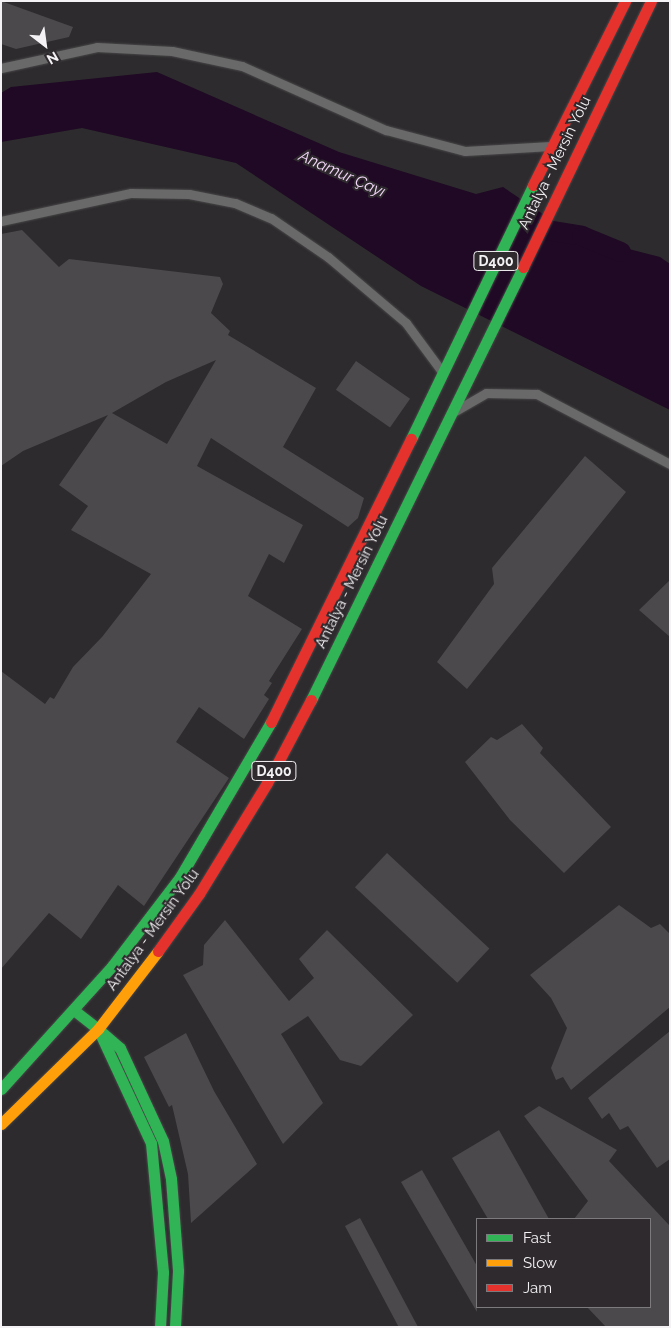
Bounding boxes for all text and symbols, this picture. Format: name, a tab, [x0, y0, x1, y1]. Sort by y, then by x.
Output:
north arrow	[20, 20, 70, 70]
text: N	[44, 48, 61, 68]
street label: Antalya - Mersin Yolu	[515, 93, 595, 233]
water label: Anamur Çayı	[296, 146, 388, 202]
road number: D400	[472, 250, 520, 272]
street label: Antalya - Mersin Yolu	[312, 512, 392, 652]
road number: D400	[250, 759, 298, 782]
street label: Antalya - Mersin Yolu	[103, 865, 203, 995]
legend	[476, 1218, 651, 1308]
text: Fast	[523, 1229, 551, 1247]
text: Slow	[523, 1254, 557, 1272]
text: Jam	[523, 1279, 552, 1297]

